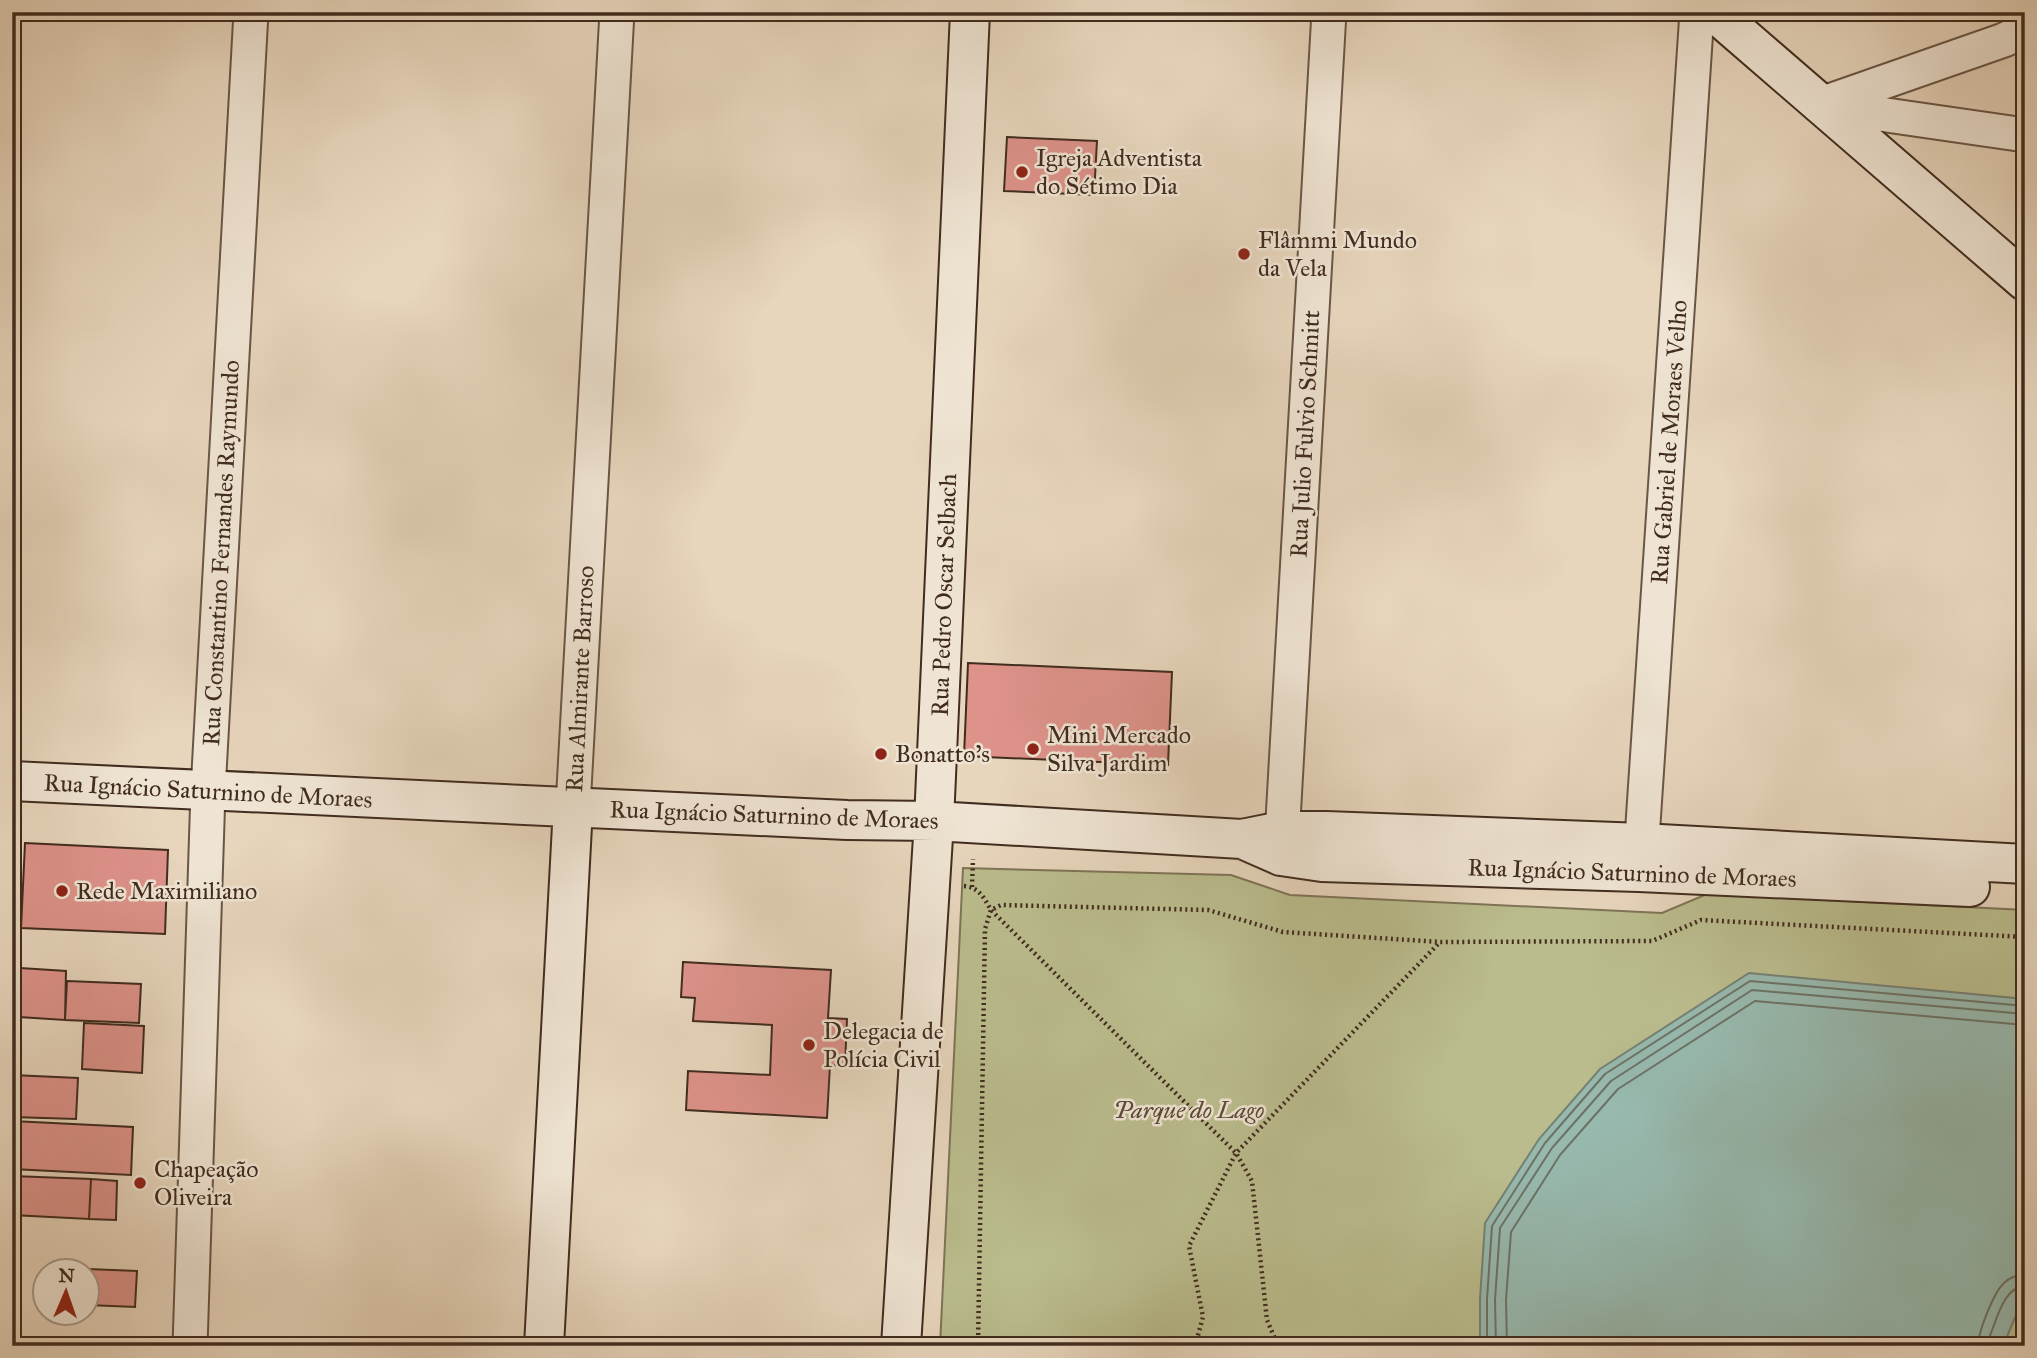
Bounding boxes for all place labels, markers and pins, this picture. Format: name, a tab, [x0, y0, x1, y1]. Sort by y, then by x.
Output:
place label: Igreja Adventista do Sétimo Dia	[1036, 143, 1203, 201]
marker: Igreja Adventista do Sétimo Dia	[1014, 164, 1030, 180]
place label: Flâmmi Mundo da Vela	[1258, 225, 1417, 283]
marker: Flâmmi Mundo da Vela	[1236, 246, 1252, 262]
place label: Mini Mercado Silva Jardim	[1047, 720, 1191, 778]
place label: Bonatto's	[895, 739, 990, 769]
marker: Mini Mercado Silva Jardim	[1025, 741, 1041, 757]
marker: Bonatto's	[873, 746, 889, 762]
place label: Rede Maximiliano	[76, 876, 257, 906]
marker: Rede Maximiliano	[54, 883, 70, 899]
place label: Delegacia de Polícia Civil	[823, 1016, 944, 1074]
marker: Delegacia de Polícia Civil	[801, 1037, 817, 1053]
place label: Chapeação Oliveira	[154, 1154, 259, 1212]
marker: Chapeação Oliveira	[132, 1175, 148, 1191]

